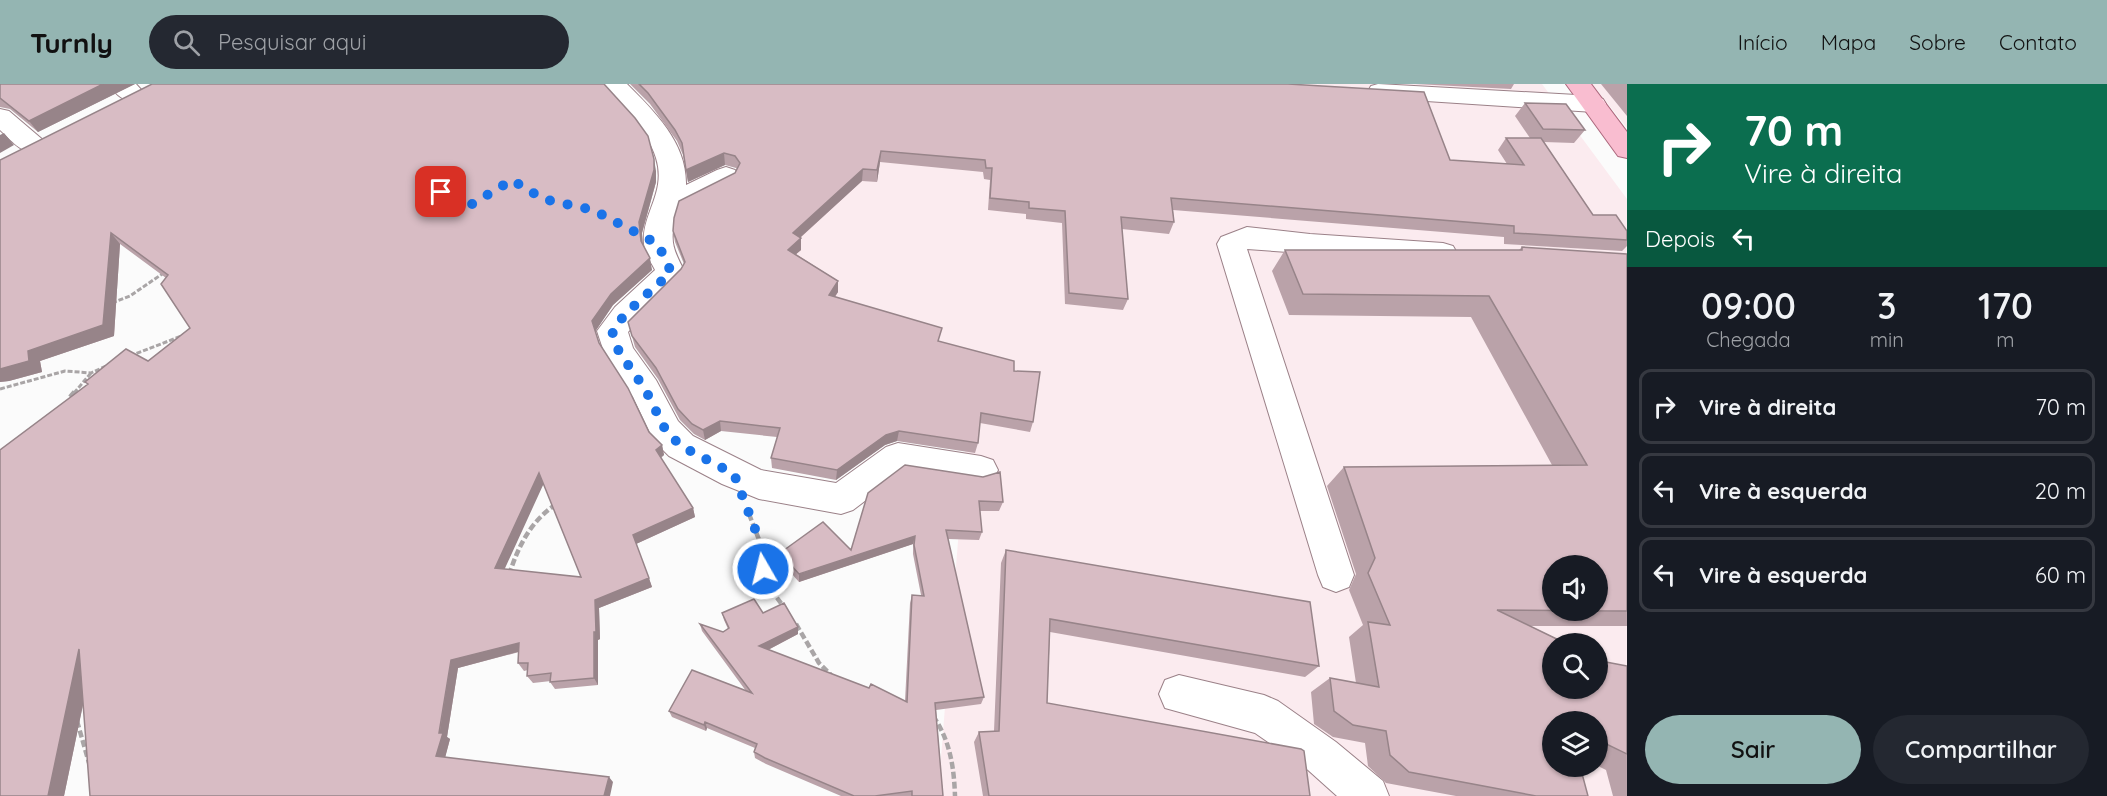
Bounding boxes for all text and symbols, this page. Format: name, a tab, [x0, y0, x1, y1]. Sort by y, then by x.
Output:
search box	[149, 15, 569, 69]
text: Turnly	[30, 25, 113, 60]
icon: search	[170, 26, 203, 59]
text: Pesquisar aqui	[218, 28, 366, 56]
text: Início	[1738, 29, 1788, 55]
text: Mapa	[1821, 29, 1876, 55]
text: Sobre	[1909, 29, 1966, 55]
text: Contato	[1999, 29, 2077, 55]
text: 70 m	[1744, 104, 1843, 157]
icon: right	[1645, 108, 1723, 186]
text: Vire à direita	[1744, 156, 1902, 190]
pin	[415, 166, 466, 217]
icon: arrive	[424, 175, 457, 208]
icon: left	[1727, 222, 1760, 255]
text: Depois	[1645, 225, 1715, 253]
text: 09:00	[1701, 283, 1796, 328]
text: 3	[1877, 283, 1896, 328]
text: 170	[1978, 283, 2033, 328]
text: Chegada	[1706, 327, 1791, 352]
text: min	[1870, 327, 1904, 352]
text: m	[1996, 327, 2015, 352]
icon: right	[1648, 390, 1681, 423]
text: Vire à direita	[1699, 393, 1836, 421]
text: 70 m	[2036, 393, 2086, 421]
icon: left	[1648, 474, 1681, 507]
text: Vire à esquerda	[1699, 477, 1867, 505]
text: 20 m	[2035, 477, 2086, 505]
position arrow	[731, 537, 795, 601]
map controls	[1542, 555, 1608, 777]
button: sound	[1542, 555, 1608, 621]
icon: left	[1648, 558, 1681, 591]
text: Vire à esquerda	[1699, 561, 1867, 589]
text: 60 m	[2035, 561, 2086, 589]
button: search	[1542, 633, 1608, 699]
button: layers	[1542, 711, 1608, 777]
button: Sair	[1645, 715, 1861, 784]
button: Compartilhar	[1873, 715, 2089, 784]

